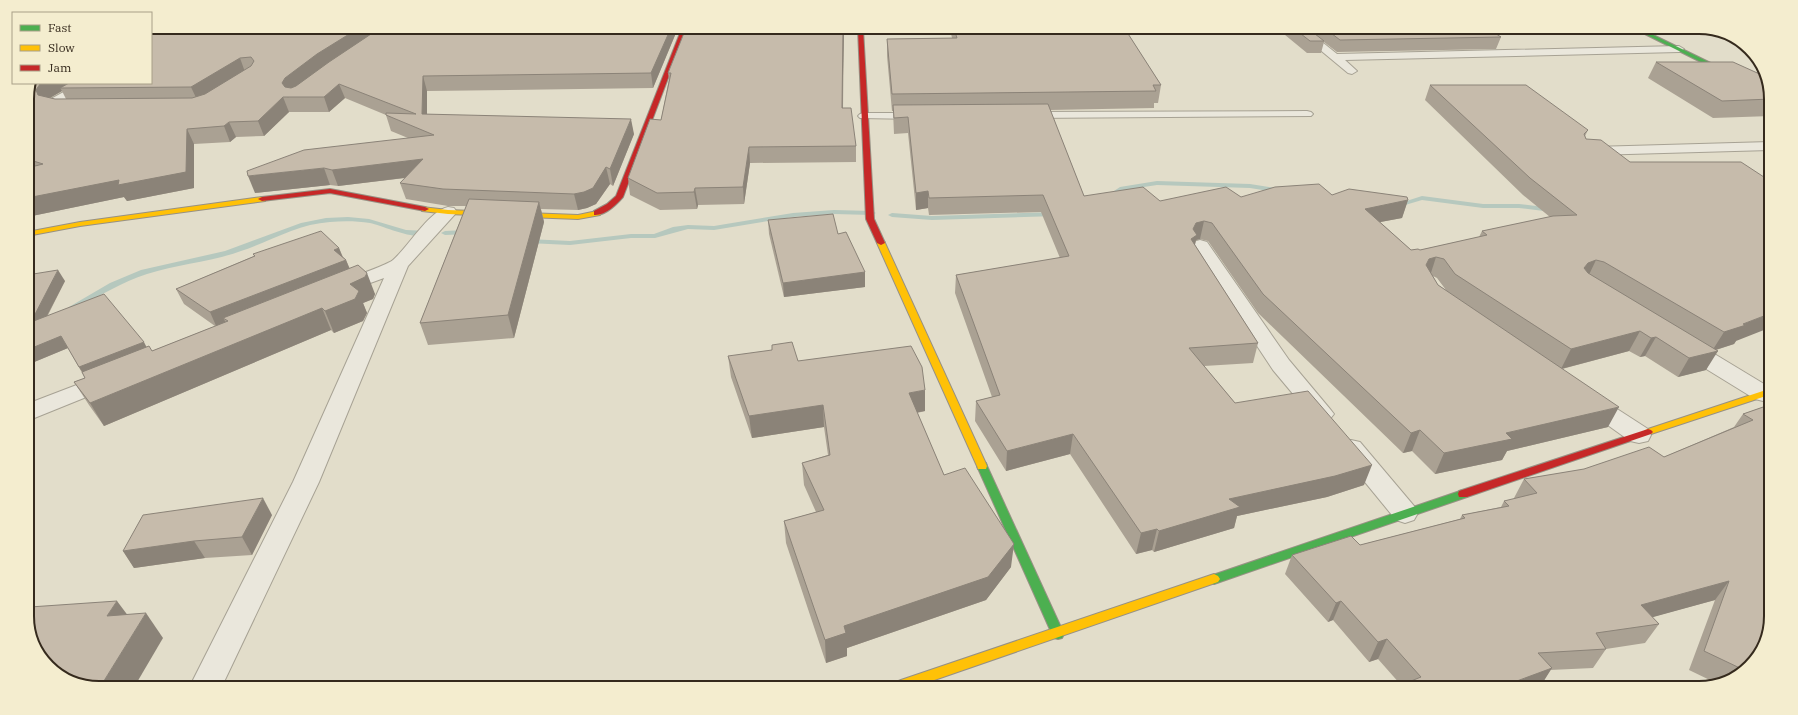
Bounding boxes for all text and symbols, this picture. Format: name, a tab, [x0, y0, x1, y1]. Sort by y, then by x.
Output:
legend	[12, 12, 152, 84]
text: Fast	[48, 20, 72, 35]
text: Slow	[48, 40, 75, 55]
text: Jam	[48, 60, 72, 75]

